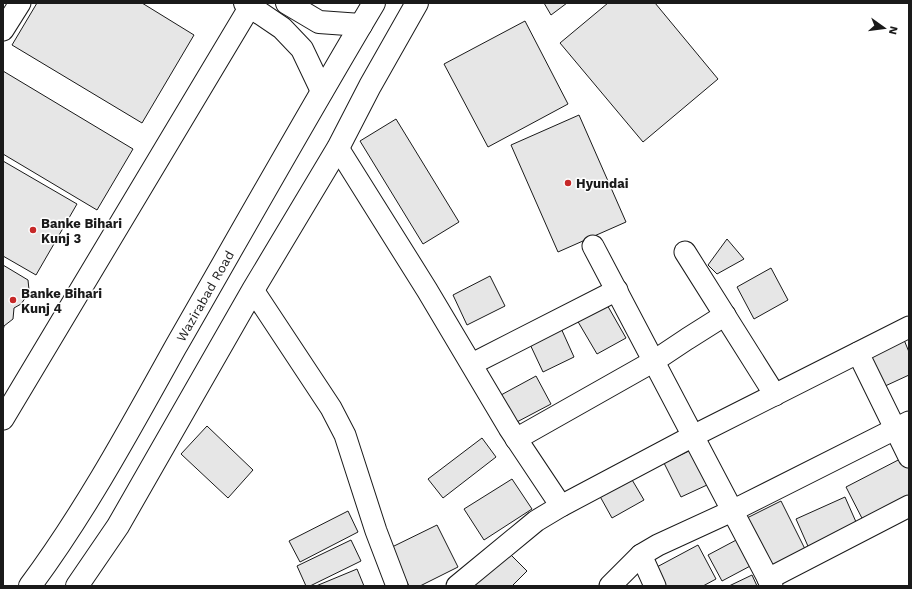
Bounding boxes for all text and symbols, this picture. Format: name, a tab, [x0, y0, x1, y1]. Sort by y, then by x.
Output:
north arrow	[864, 8, 904, 48]
text: N	[886, 25, 901, 36]
place label: Hyundai	[576, 176, 629, 191]
marker: Hyundai	[563, 178, 573, 188]
place label: Banke Bihari Kunj 3	[41, 216, 122, 246]
marker: Banke Bihari Kunj 3	[28, 225, 38, 235]
street label: Wazirabad Road	[173, 248, 237, 344]
place label: Banke Bihari Kunj 4	[21, 286, 102, 316]
marker: Banke Bihari Kunj 4	[8, 295, 18, 305]

